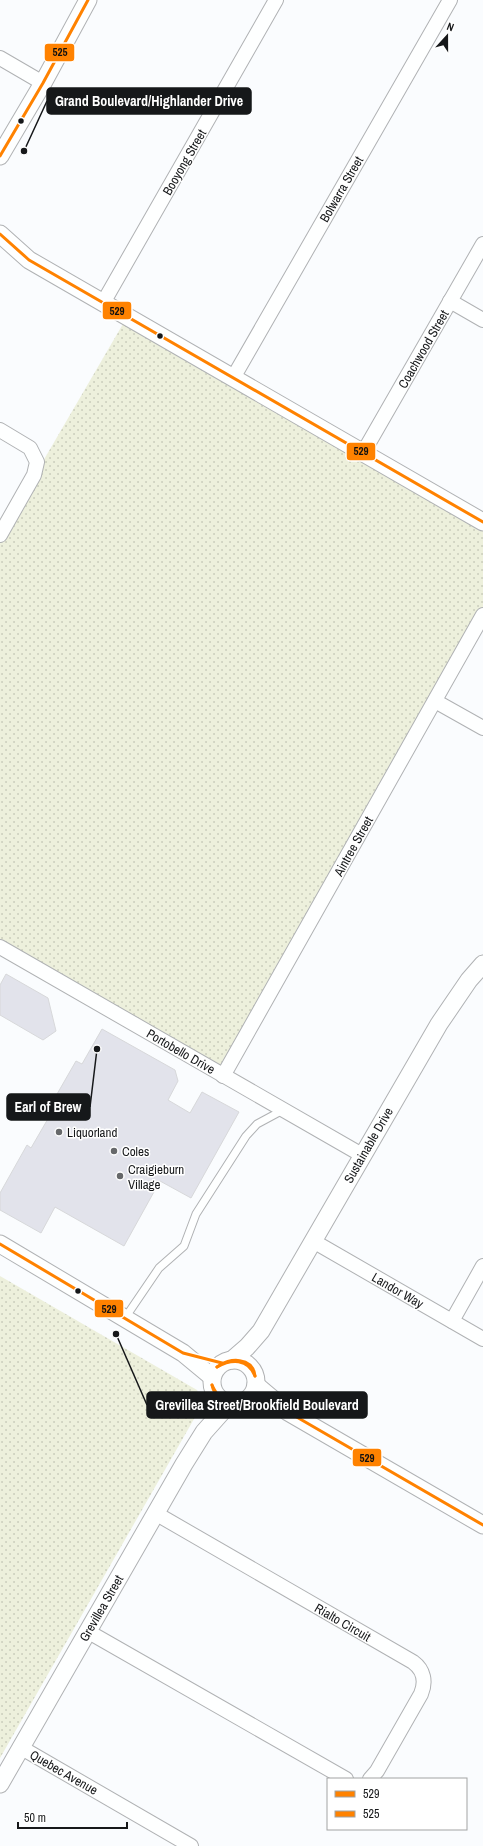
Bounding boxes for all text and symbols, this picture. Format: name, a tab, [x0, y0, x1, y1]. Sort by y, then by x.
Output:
north arrow	[427, 16, 467, 56]
text: N	[445, 19, 456, 34]
line badge: 525	[44, 43, 75, 62]
text: 525	[52, 45, 68, 59]
callout: Grand Boulevard/Highlander Drive	[47, 88, 251, 114]
text: Grand Boulevard/Highlander Drive	[55, 92, 243, 110]
unlabelled marker	[16, 116, 26, 126]
street label: Booyong Street	[159, 126, 210, 198]
street label: Bolwarra Street	[316, 153, 367, 225]
line badge: 529	[102, 301, 132, 320]
text: 529	[109, 304, 125, 318]
street label: Coachwood Street	[394, 307, 453, 391]
unlabelled marker	[155, 331, 165, 341]
line badge: 529	[346, 442, 376, 461]
text: 529	[353, 444, 369, 458]
street label: Aintree Street	[330, 813, 377, 880]
street label: Portobello Drive	[143, 1025, 218, 1078]
callout: Earl of Brew	[7, 1094, 90, 1120]
text: Earl of Brew	[15, 1098, 82, 1116]
street label: Sustainable Drive	[340, 1104, 397, 1186]
place label: Liquorland	[67, 1124, 117, 1141]
marker: Liquorland	[54, 1127, 64, 1137]
place label: Coles	[122, 1143, 149, 1160]
marker: Coles	[109, 1146, 119, 1156]
place label: Craigieburn Village	[128, 1161, 184, 1193]
marker: Craigieburn Village	[115, 1171, 125, 1181]
street label: Landor Way	[369, 1269, 427, 1312]
unlabelled marker	[73, 1286, 83, 1296]
line badge: 529	[94, 1299, 124, 1318]
text: 529	[101, 1302, 117, 1316]
callout: Grevillea Street/Brookfield Boulevard	[147, 1392, 367, 1418]
text: Grevillea Street/Brookfield Boulevard	[155, 1396, 359, 1414]
line badge: 529	[352, 1448, 382, 1467]
text: 529	[359, 1451, 375, 1465]
street label: Grevillea Street	[76, 1572, 127, 1645]
street label: Rialto Circuit	[312, 1600, 374, 1645]
street label: Quebec Avenue	[27, 1746, 101, 1799]
legend	[327, 1778, 467, 1830]
text: 529	[363, 1786, 379, 1802]
scale bar	[18, 1804, 127, 1830]
text: 525	[363, 1806, 380, 1822]
text: 50 m	[24, 1810, 46, 1826]

